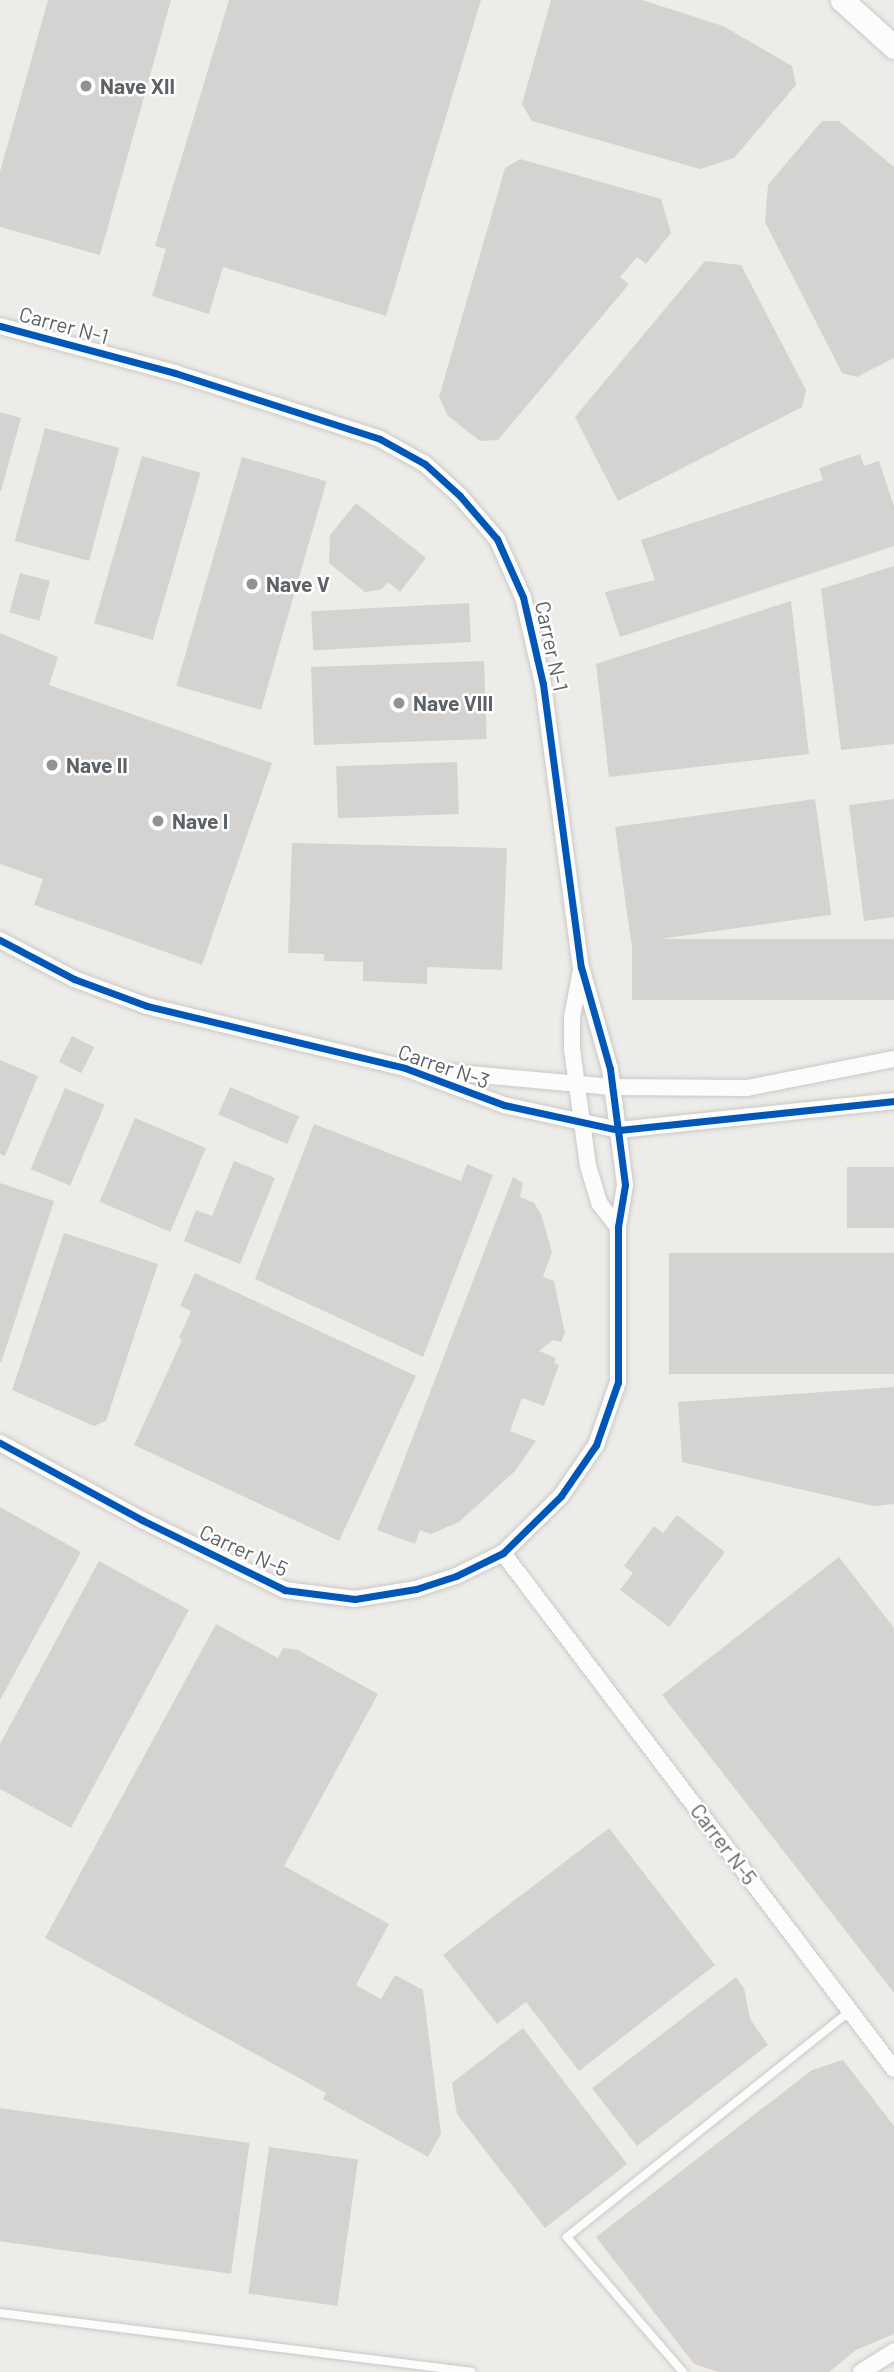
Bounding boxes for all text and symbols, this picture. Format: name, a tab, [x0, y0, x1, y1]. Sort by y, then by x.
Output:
place label: Nave XII	[100, 73, 175, 99]
marker: Nave XII	[78, 78, 94, 94]
street label: Carrer N-1	[17, 301, 111, 349]
place label: Nave V	[266, 571, 330, 597]
marker: Nave V	[244, 576, 260, 592]
street label: Carrer N-1	[530, 599, 574, 693]
place label: Nave VIII	[413, 690, 493, 716]
marker: Nave VIII	[391, 695, 407, 711]
place label: Nave II	[66, 752, 128, 778]
marker: Nave II	[44, 757, 60, 773]
place label: Nave I	[172, 808, 228, 834]
marker: Nave I	[150, 813, 166, 829]
street label: Carrer N-3	[395, 1039, 493, 1093]
street label: Carrer N-5	[196, 1519, 292, 1581]
street label: Carrer N-5	[685, 1799, 763, 1889]

